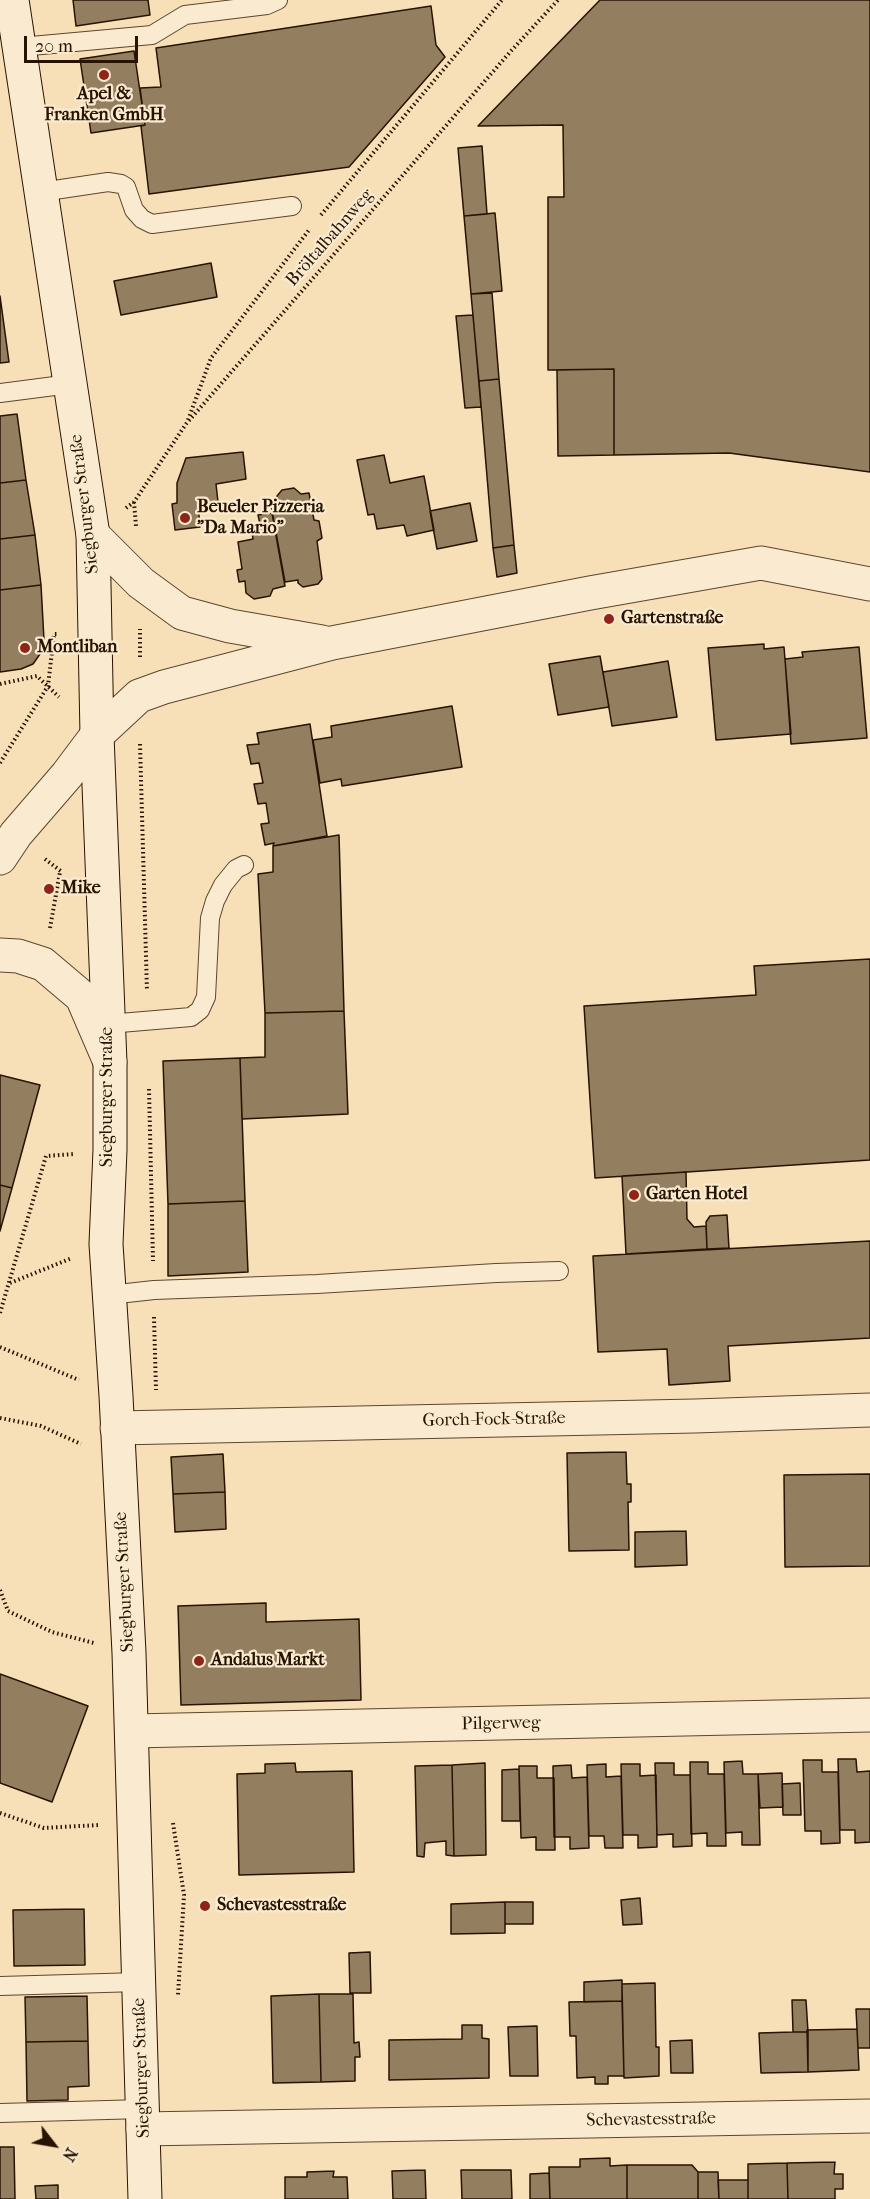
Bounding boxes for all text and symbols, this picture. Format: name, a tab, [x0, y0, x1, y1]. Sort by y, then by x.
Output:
scale bar	[27, 24, 141, 62]
text: 20 m	[35, 36, 73, 57]
marker: Apel & Franken GmbH	[97, 68, 111, 82]
place label: Apel & Franken GmbH	[44, 84, 164, 127]
street label: Bröltalbahnweg	[282, 185, 378, 291]
street label: Siegburger Straße	[66, 433, 104, 575]
place label: Beueler Pizzeria "Da Mario"	[197, 497, 324, 540]
marker: Beueler Pizzeria "Da Mario"	[178, 511, 192, 525]
place label: Gartenstraße	[621, 608, 723, 630]
marker: Gartenstraße	[602, 612, 616, 626]
place label: Montliban	[37, 637, 117, 659]
marker: Montliban	[18, 641, 32, 655]
place label: Mike	[61, 878, 101, 900]
marker: Mike	[42, 882, 56, 896]
street label: Siegburger Straße	[97, 1027, 119, 1167]
place label: Garten Hotel	[646, 1184, 748, 1206]
marker: Garten Hotel	[627, 1188, 641, 1202]
street label: Gorch-Fock-Straße	[422, 1408, 566, 1432]
street label: Siegburger Straße	[111, 1511, 139, 1653]
place label: Andalus Markt	[211, 1650, 325, 1672]
marker: Andalus Markt	[192, 1654, 206, 1668]
street label: Pilgerweg	[461, 1713, 541, 1735]
place label: Schevastesstraße	[217, 1895, 347, 1917]
marker: Schevastesstraße	[198, 1899, 212, 1913]
street label: Siegburger Straße	[129, 1997, 155, 2139]
street label: Schevastesstraße	[586, 2108, 716, 2132]
north arrow	[24, 2115, 84, 2175]
text: N	[59, 2144, 81, 2165]

